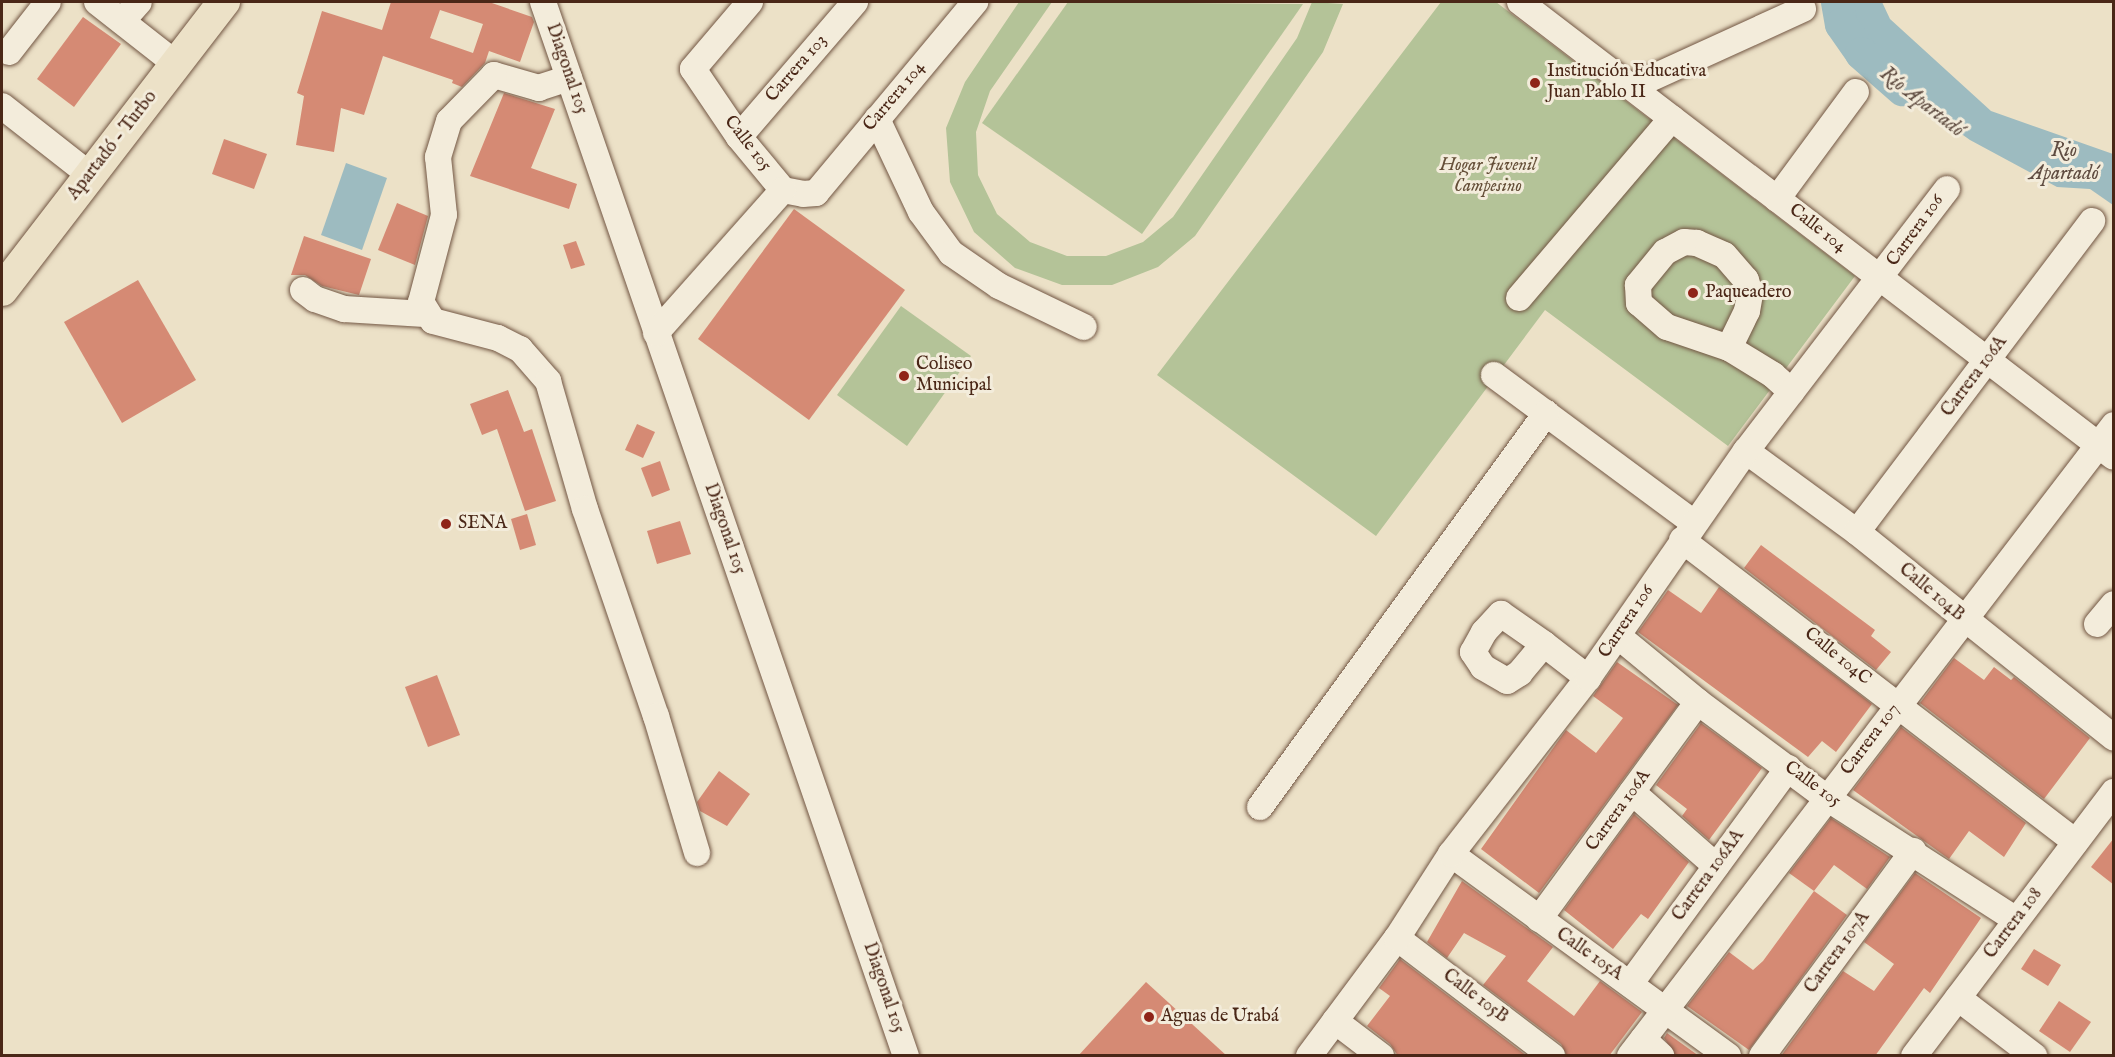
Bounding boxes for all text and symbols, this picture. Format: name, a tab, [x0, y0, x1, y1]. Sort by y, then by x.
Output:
street label: Diagonal 105	[540, 21, 592, 117]
street label: Carrera 103	[762, 31, 832, 107]
street label: Carrera 104	[859, 58, 931, 136]
place label: Institución Educativa Juan Pablo II	[1547, 62, 1706, 104]
water label: Río Apartadó	[1875, 62, 1969, 142]
marker: Institución Educativa Juan Pablo II	[1528, 76, 1542, 90]
street label: Apartadó - Turbo	[64, 87, 162, 205]
street label: Calle 105	[719, 112, 775, 176]
water label: Rio Apartadó	[2029, 139, 2099, 186]
park label: Hogar Juvenil Campesino	[1440, 156, 1536, 198]
street label: Carrera 106	[1883, 191, 1949, 271]
street label: Calle 104	[1784, 200, 1850, 258]
place label: Paqueadero	[1705, 282, 1792, 304]
marker: Paqueadero	[1686, 286, 1700, 300]
street label: Carrera 106A	[1938, 332, 2012, 422]
place label: Coliseo Municipal	[916, 355, 991, 398]
marker: Coliseo Municipal	[897, 369, 911, 383]
street label: Diagonal 105	[698, 481, 750, 577]
place label: SENA	[458, 513, 507, 535]
marker: SENA	[439, 517, 453, 531]
street label: Calle 104B	[1894, 559, 1968, 627]
street label: Carrera 106	[1595, 581, 1659, 663]
street label: Calle 104C	[1799, 624, 1875, 690]
street label: Carrera 107	[1837, 700, 1905, 780]
street label: Calle 105	[1780, 757, 1844, 813]
street label: Carrera 106A	[1582, 766, 1656, 856]
street label: Carrera 106AA	[1669, 826, 1749, 926]
street label: Carrera 108	[1980, 884, 2048, 964]
street label: Carrera 107A	[1801, 908, 1875, 998]
street label: Calle 105A	[1551, 924, 1627, 986]
street label: Diagonal 105	[857, 940, 909, 1036]
street label: Calle 105B	[1438, 965, 1512, 1029]
place label: Aguas de Urabá	[1161, 1006, 1279, 1028]
marker: Aguas de Urabá	[1142, 1010, 1156, 1024]

